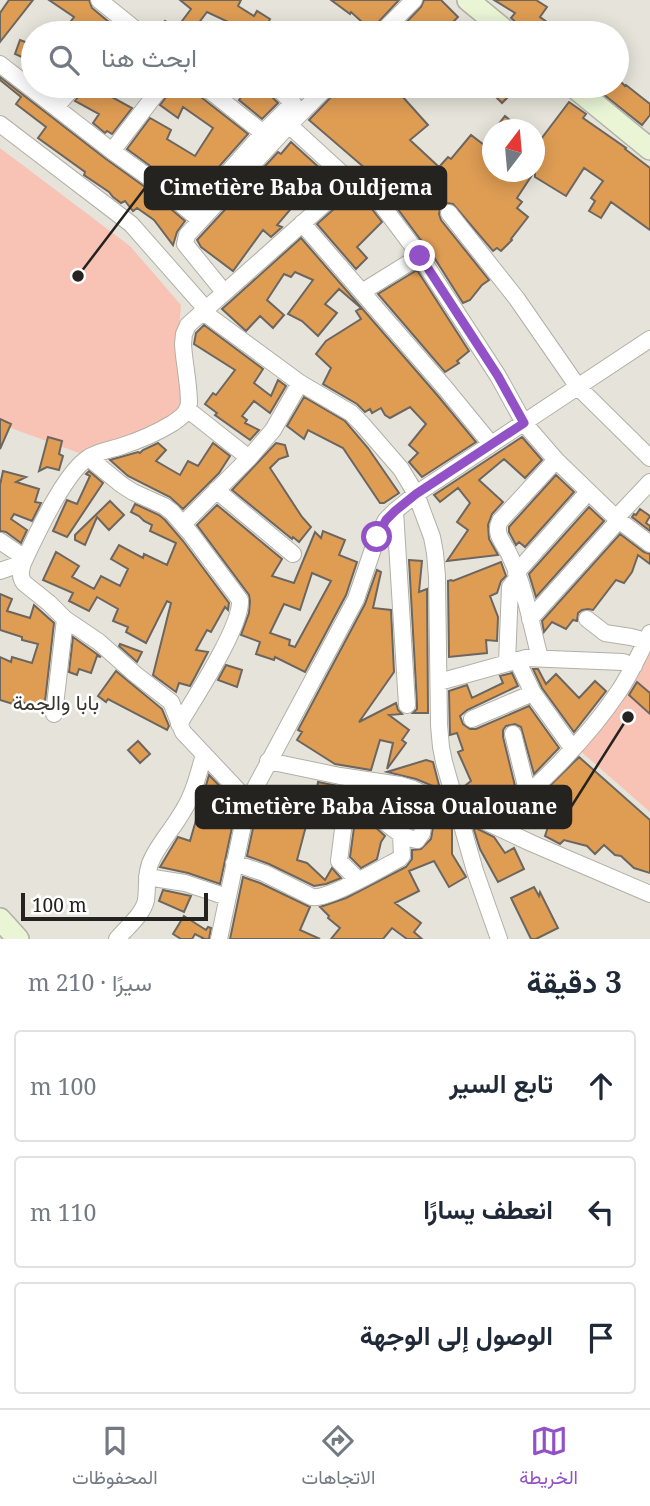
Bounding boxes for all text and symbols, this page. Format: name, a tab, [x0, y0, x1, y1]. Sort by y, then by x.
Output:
search box	[21, 21, 629, 98]
text: ابحث هنا	[101, 39, 197, 75]
icon: search	[45, 41, 83, 79]
north arrow	[482, 119, 545, 182]
callout: Cimetière Baba Ouldjema	[145, 167, 446, 209]
text: Cimetière Baba Ouldjema	[159, 173, 433, 201]
route end	[404, 240, 435, 271]
route start	[361, 521, 392, 552]
district label: بابا والجمة	[13, 688, 99, 716]
callout: Cimetière Baba Aissa Oualouane	[196, 786, 571, 828]
text: Cimetière Baba Aissa Oualouane	[211, 792, 557, 820]
scale bar	[21, 890, 208, 922]
text: 100 m	[32, 892, 87, 918]
text: 3 دقيقة	[527, 961, 622, 1002]
text: سيرًا · 210 m	[28, 966, 152, 998]
text: تابع السير	[449, 1065, 553, 1101]
icon: ahead	[582, 1067, 620, 1105]
text: 100 m	[30, 1070, 96, 1102]
text: انعطف يسارًا	[423, 1191, 553, 1227]
icon: left	[582, 1193, 620, 1231]
text: 110 m	[30, 1196, 96, 1228]
text: الوصول إلى الوجهة	[360, 1317, 553, 1353]
icon: arrive	[582, 1319, 620, 1357]
tab: المحفوظات	[72, 1422, 158, 1494]
tab: الاتجاهات	[302, 1422, 375, 1494]
tab: الخريطة	[519, 1422, 578, 1494]

